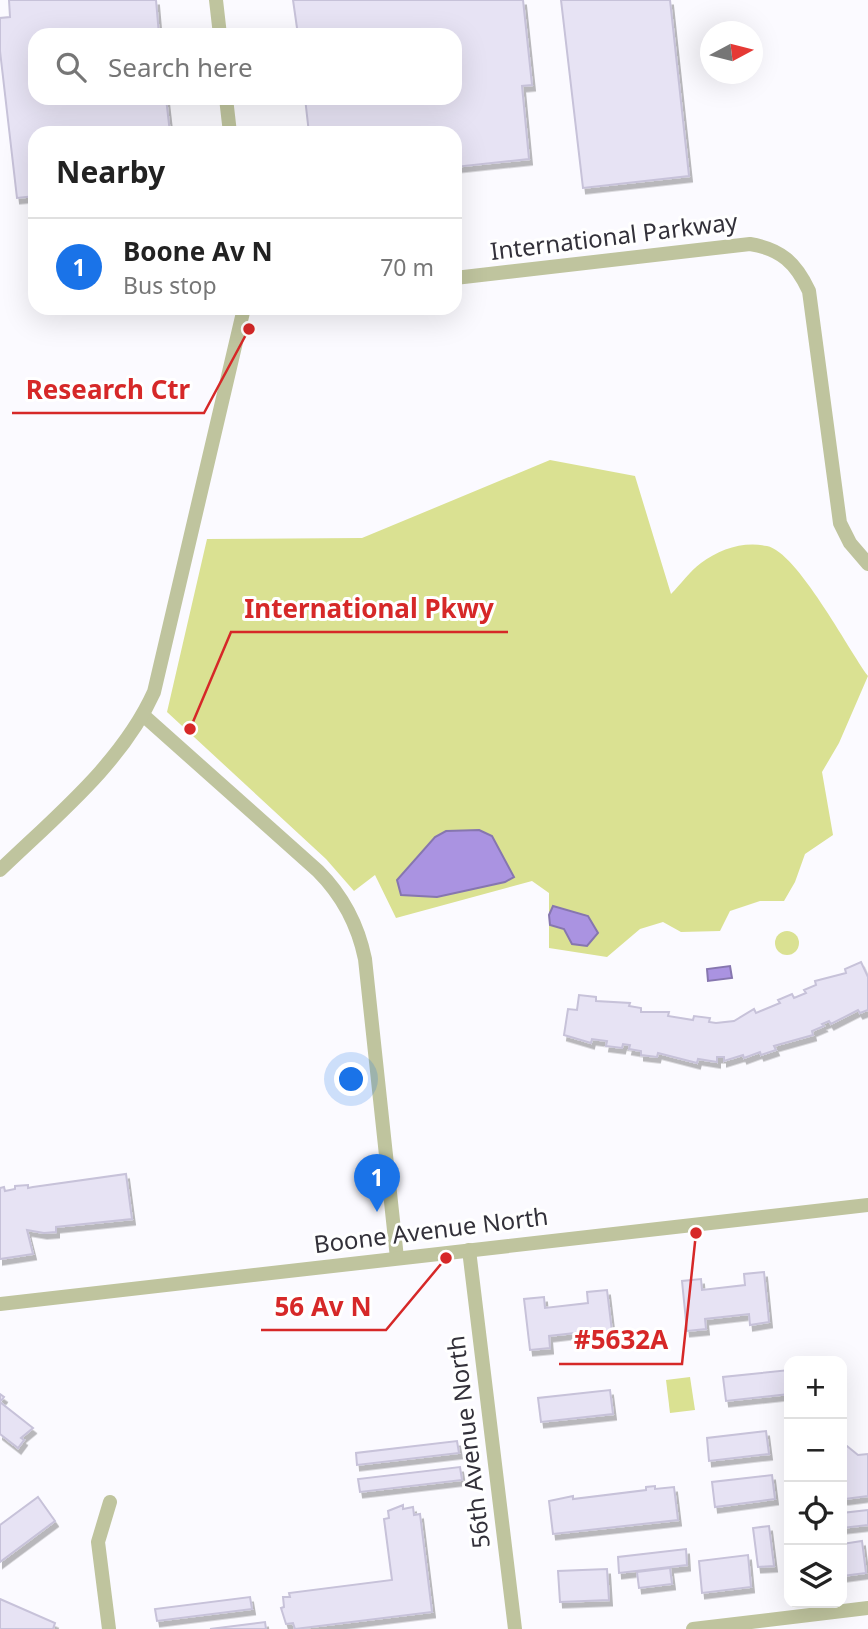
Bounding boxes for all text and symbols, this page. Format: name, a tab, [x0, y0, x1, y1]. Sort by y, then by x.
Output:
north arrow	[700, 21, 763, 84]
search box	[28, 28, 462, 105]
icon: search	[52, 48, 90, 86]
text: Search here	[108, 49, 253, 85]
text: Nearby	[56, 151, 165, 192]
street label: International Parkway	[488, 204, 740, 267]
text: Boone Av N	[123, 233, 273, 269]
text: 1	[72, 251, 86, 283]
text: 70 m	[380, 251, 434, 283]
text: Bus stop	[123, 269, 217, 301]
callout: Research Ctr	[12, 366, 204, 413]
text: Research Ctr	[26, 371, 191, 407]
callout: International Pkwy	[231, 585, 508, 632]
text: International Pkwy	[244, 590, 494, 626]
your location	[334, 1062, 368, 1096]
pin: 1	[354, 1154, 400, 1212]
street label: Boone Avenue North	[312, 1199, 550, 1260]
callout: 56 Av N	[261, 1283, 386, 1330]
text: 56 Av N	[274, 1288, 372, 1324]
callout: #5632A	[559, 1317, 682, 1364]
text: #5632A	[574, 1321, 668, 1357]
street label: 56th Avenue North	[438, 1334, 497, 1550]
map controls	[784, 1356, 847, 1608]
button: +	[784, 1356, 847, 1419]
button: −	[784, 1419, 847, 1482]
button: locate	[784, 1482, 847, 1545]
button: layers	[784, 1545, 847, 1608]

